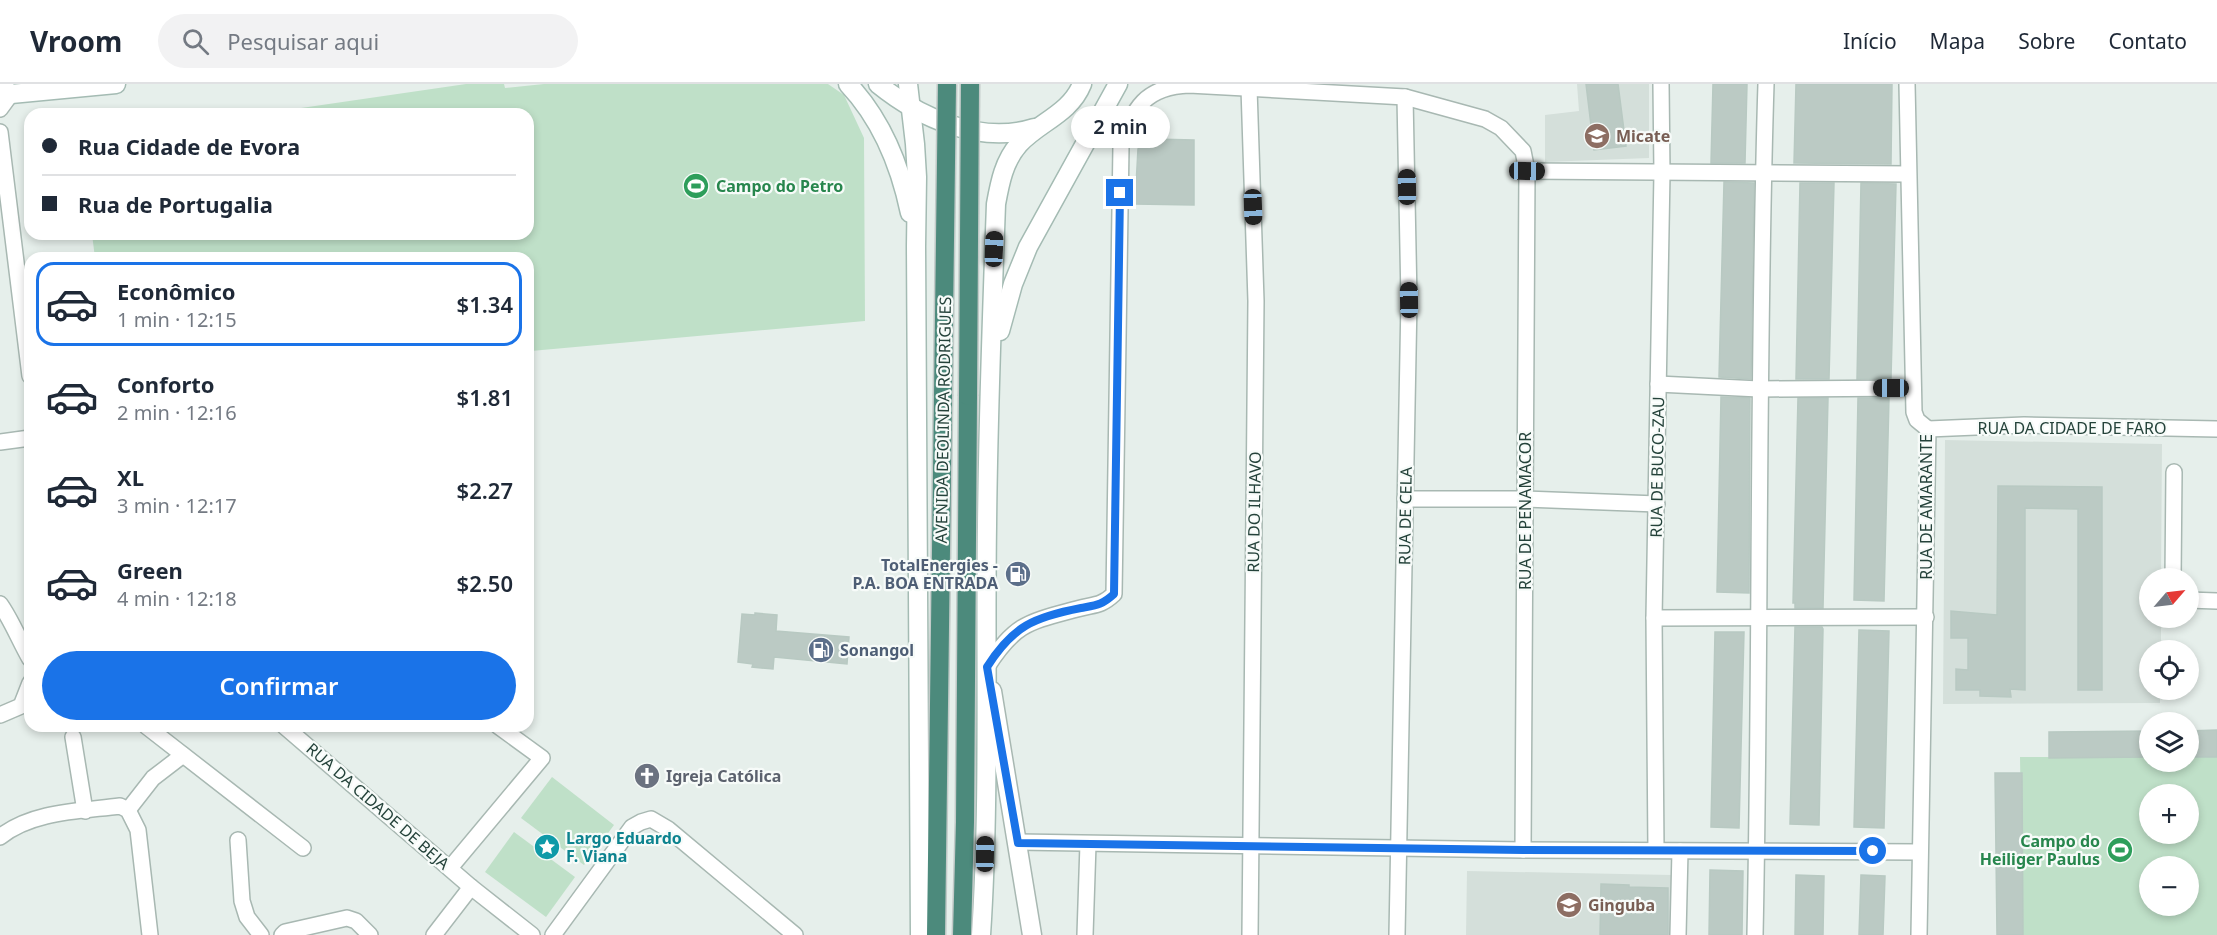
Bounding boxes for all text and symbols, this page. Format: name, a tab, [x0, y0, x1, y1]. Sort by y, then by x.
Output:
search box	[158, 14, 578, 68]
text: Vroom	[30, 22, 122, 60]
icon: search	[179, 25, 212, 58]
text: Pesquisar aqui	[227, 26, 379, 56]
text: Início	[1843, 27, 1897, 55]
text: Mapa	[1930, 27, 1985, 55]
text: Sobre	[2018, 27, 2075, 55]
text: Contato	[2108, 27, 2187, 55]
callout: 2 min	[1070, 106, 1170, 148]
text: 2 min	[1093, 113, 1148, 140]
school or university icon: Micate	[1582, 121, 1612, 151]
place label: Micate	[1616, 125, 1670, 147]
text: Rua Cidade de Evora	[78, 131, 300, 161]
car	[1509, 162, 1545, 180]
car	[1398, 169, 1416, 205]
sports icon: Campo do Petro	[681, 171, 711, 201]
place label: Campo do Petro	[716, 175, 843, 197]
route end	[1106, 179, 1133, 206]
text: Rua de Portugalia	[78, 189, 273, 219]
car	[1243, 189, 1263, 225]
car	[984, 231, 1004, 267]
text: Econômico	[117, 276, 236, 306]
icon: car	[45, 277, 99, 331]
car	[1400, 282, 1418, 318]
text: $1.34	[457, 289, 513, 319]
street label: AVENIDA DEOLINDA RODRIGUES	[930, 296, 956, 544]
text: 1 min · 12:15	[117, 306, 237, 333]
text: Conforto	[117, 369, 215, 399]
icon: car	[45, 370, 99, 424]
car	[1873, 379, 1909, 397]
text: $1.81	[457, 382, 513, 412]
street label: RUA DE BUCO-ZAU	[1645, 396, 1669, 538]
text: 2 min · 12:16	[117, 399, 237, 426]
street label: RUA DA CIDADE DE FARO	[1978, 417, 2166, 439]
street label: RUA DE PENAMACOR	[1514, 432, 1536, 590]
street label: RUA DE AMARANTE	[1915, 434, 1937, 580]
street label: RUA DO ILHAVO	[1242, 451, 1266, 573]
text: XL	[117, 462, 144, 492]
icon: car	[45, 463, 99, 517]
street label: RUA DE CELA	[1393, 466, 1417, 565]
text: $2.27	[457, 475, 513, 505]
text: 3 min · 12:17	[117, 492, 237, 519]
place label: TotalEnergies - P.A. BOA ENTRADA	[852, 554, 999, 594]
text: Green	[117, 555, 183, 585]
icon: car	[45, 556, 99, 610]
fuel station icon: TotalEnergies - P.A. BOA ENTRADA	[1003, 559, 1033, 589]
text: $2.50	[457, 568, 513, 598]
north arrow	[2139, 568, 2199, 628]
map controls	[2139, 568, 2199, 916]
text: 4 min · 12:18	[117, 585, 237, 612]
fuel station icon: Sonangol	[806, 635, 836, 665]
place label: Sonangol	[840, 639, 914, 661]
button: locate	[2139, 640, 2199, 700]
button: Confirmar	[42, 651, 516, 720]
button: layers	[2139, 712, 2199, 772]
street label: RUA DA CIDADE DE BEJA	[302, 738, 455, 875]
church icon: Igreja Católica	[632, 761, 662, 791]
place label: Igreja Católica	[666, 765, 781, 787]
button: +	[2139, 784, 2199, 844]
place label: Largo Eduardo F. Viana	[566, 827, 682, 867]
place label: Campo do Heiliger Paulus	[1980, 830, 2100, 870]
place icon: Largo Eduardo F. Viana	[532, 832, 562, 862]
sports icon: Campo do Heiliger Paulus	[2105, 835, 2135, 865]
car	[976, 836, 994, 872]
route start	[1859, 837, 1886, 864]
button: −	[2139, 856, 2199, 916]
school or university icon: Ginguba	[1554, 890, 1584, 920]
place label: Ginguba	[1588, 894, 1655, 916]

